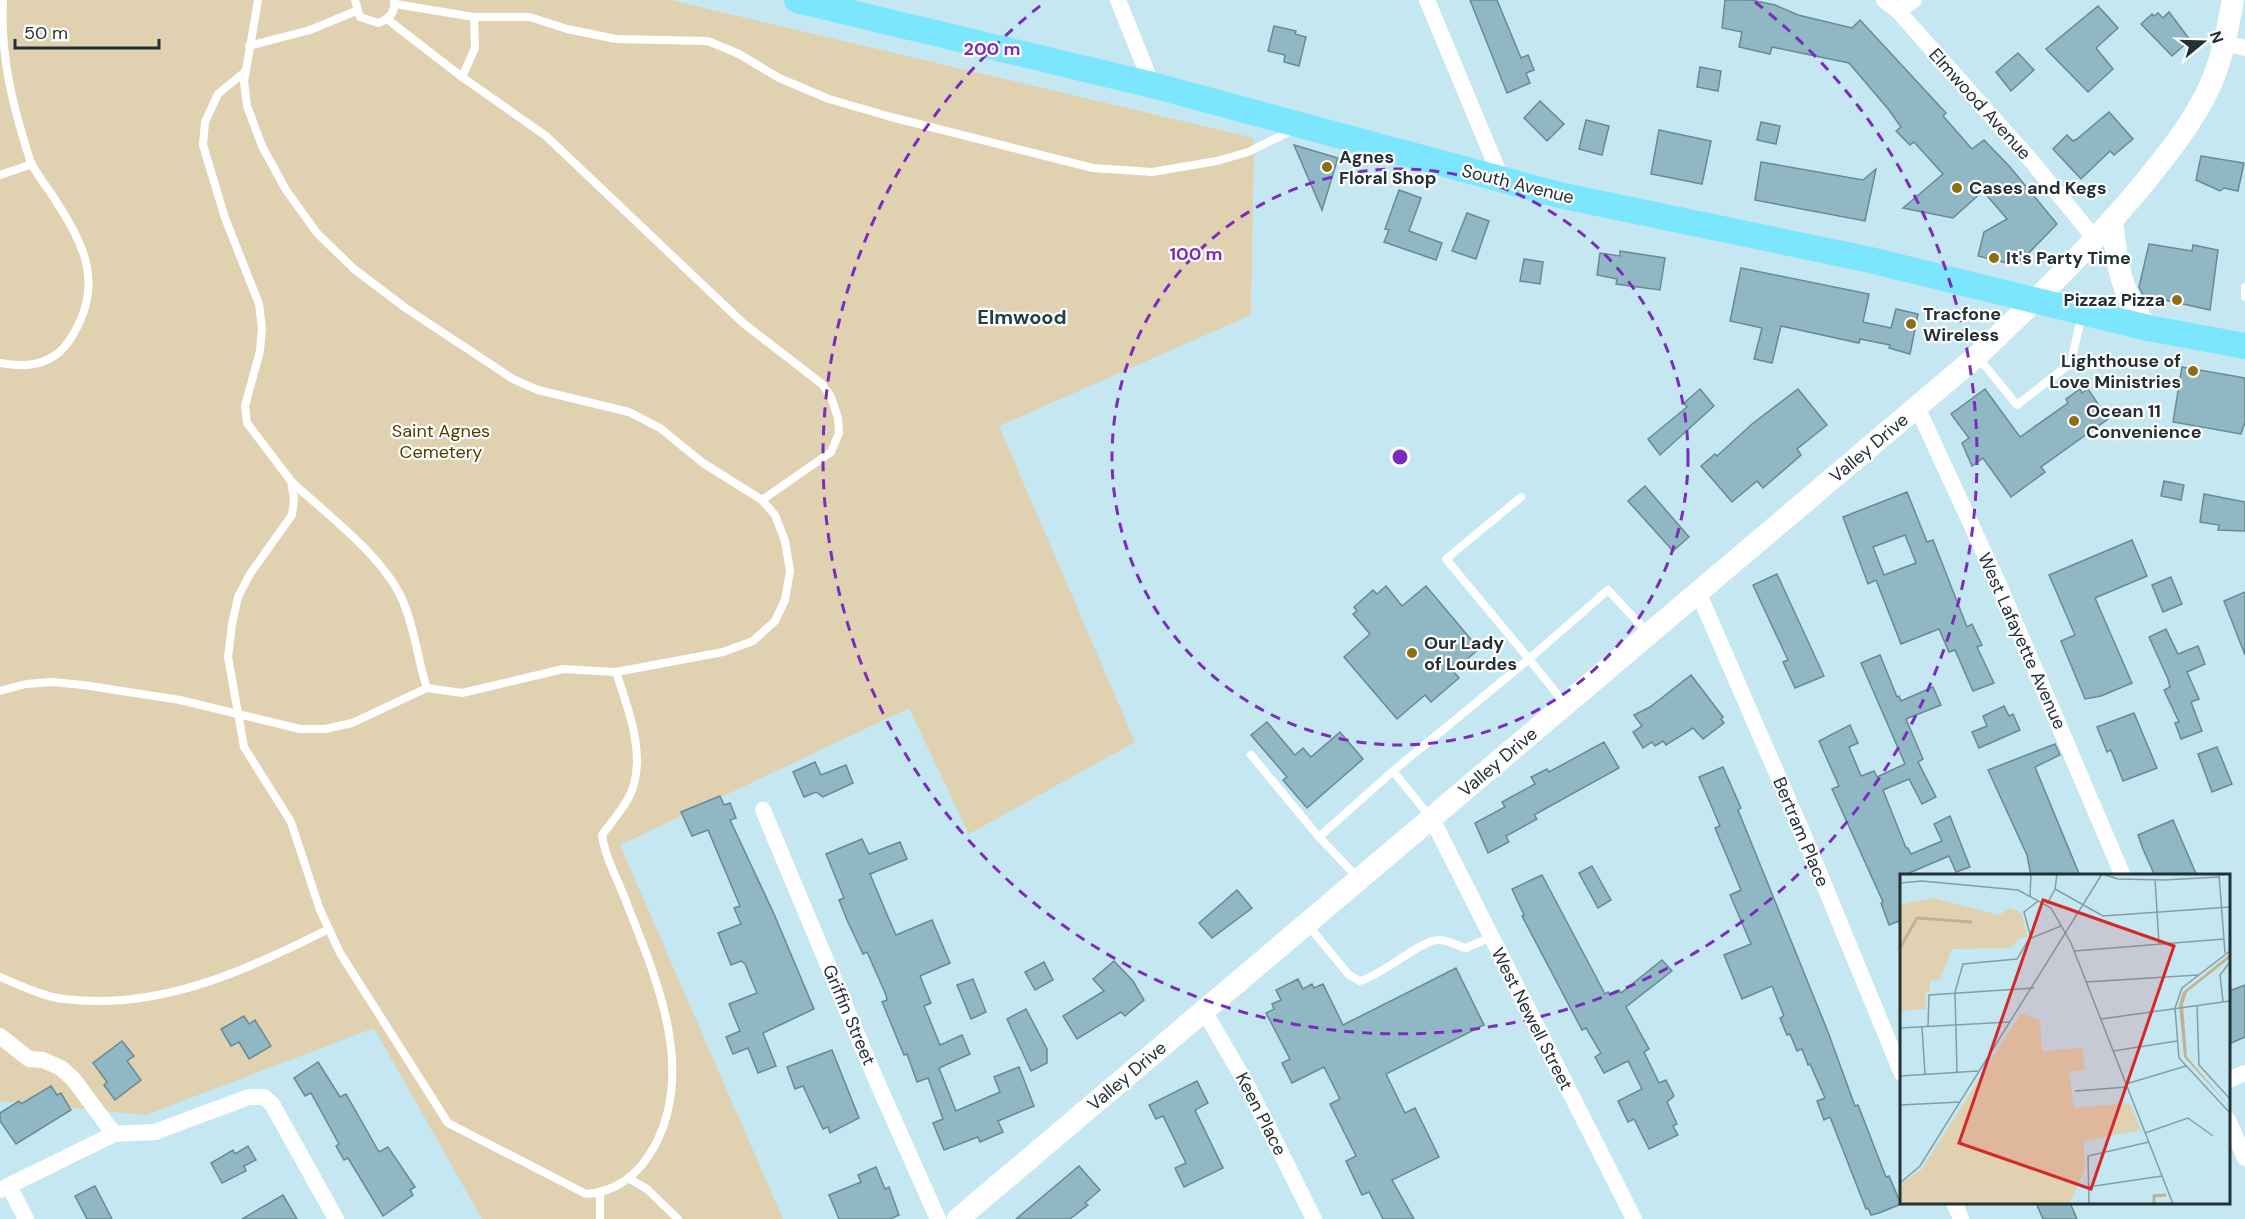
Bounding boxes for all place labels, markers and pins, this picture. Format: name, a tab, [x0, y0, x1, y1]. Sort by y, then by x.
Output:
place label: Agnes Floral Shop	[1339, 145, 1437, 190]
marker: Agnes Floral Shop	[1320, 160, 1334, 174]
place label: Cases and Kegs	[1969, 176, 2107, 200]
marker: Cases and Kegs	[1950, 181, 1964, 195]
place label: It's Party Time	[2006, 246, 2131, 270]
marker: It's Party Time	[1987, 251, 2001, 265]
place label: Pizzaz Pizza	[2064, 288, 2165, 312]
marker: Pizzaz Pizza	[2170, 293, 2184, 307]
place label: Tracfone Wireless	[1923, 302, 2001, 347]
marker: Tracfone Wireless	[1904, 317, 1918, 331]
place label: Lighthouse of Love Ministries	[2049, 349, 2181, 394]
marker: Lighthouse of Love Ministries	[2186, 364, 2200, 378]
place label: Ocean 11 Convenience	[2086, 399, 2202, 444]
marker: Ocean 11 Convenience	[2067, 414, 2081, 428]
centre of rings	[1390, 447, 1410, 467]
place label: Our Lady of Lourdes	[1424, 631, 1517, 676]
marker: Our Lady of Lourdes	[1405, 646, 1419, 660]

